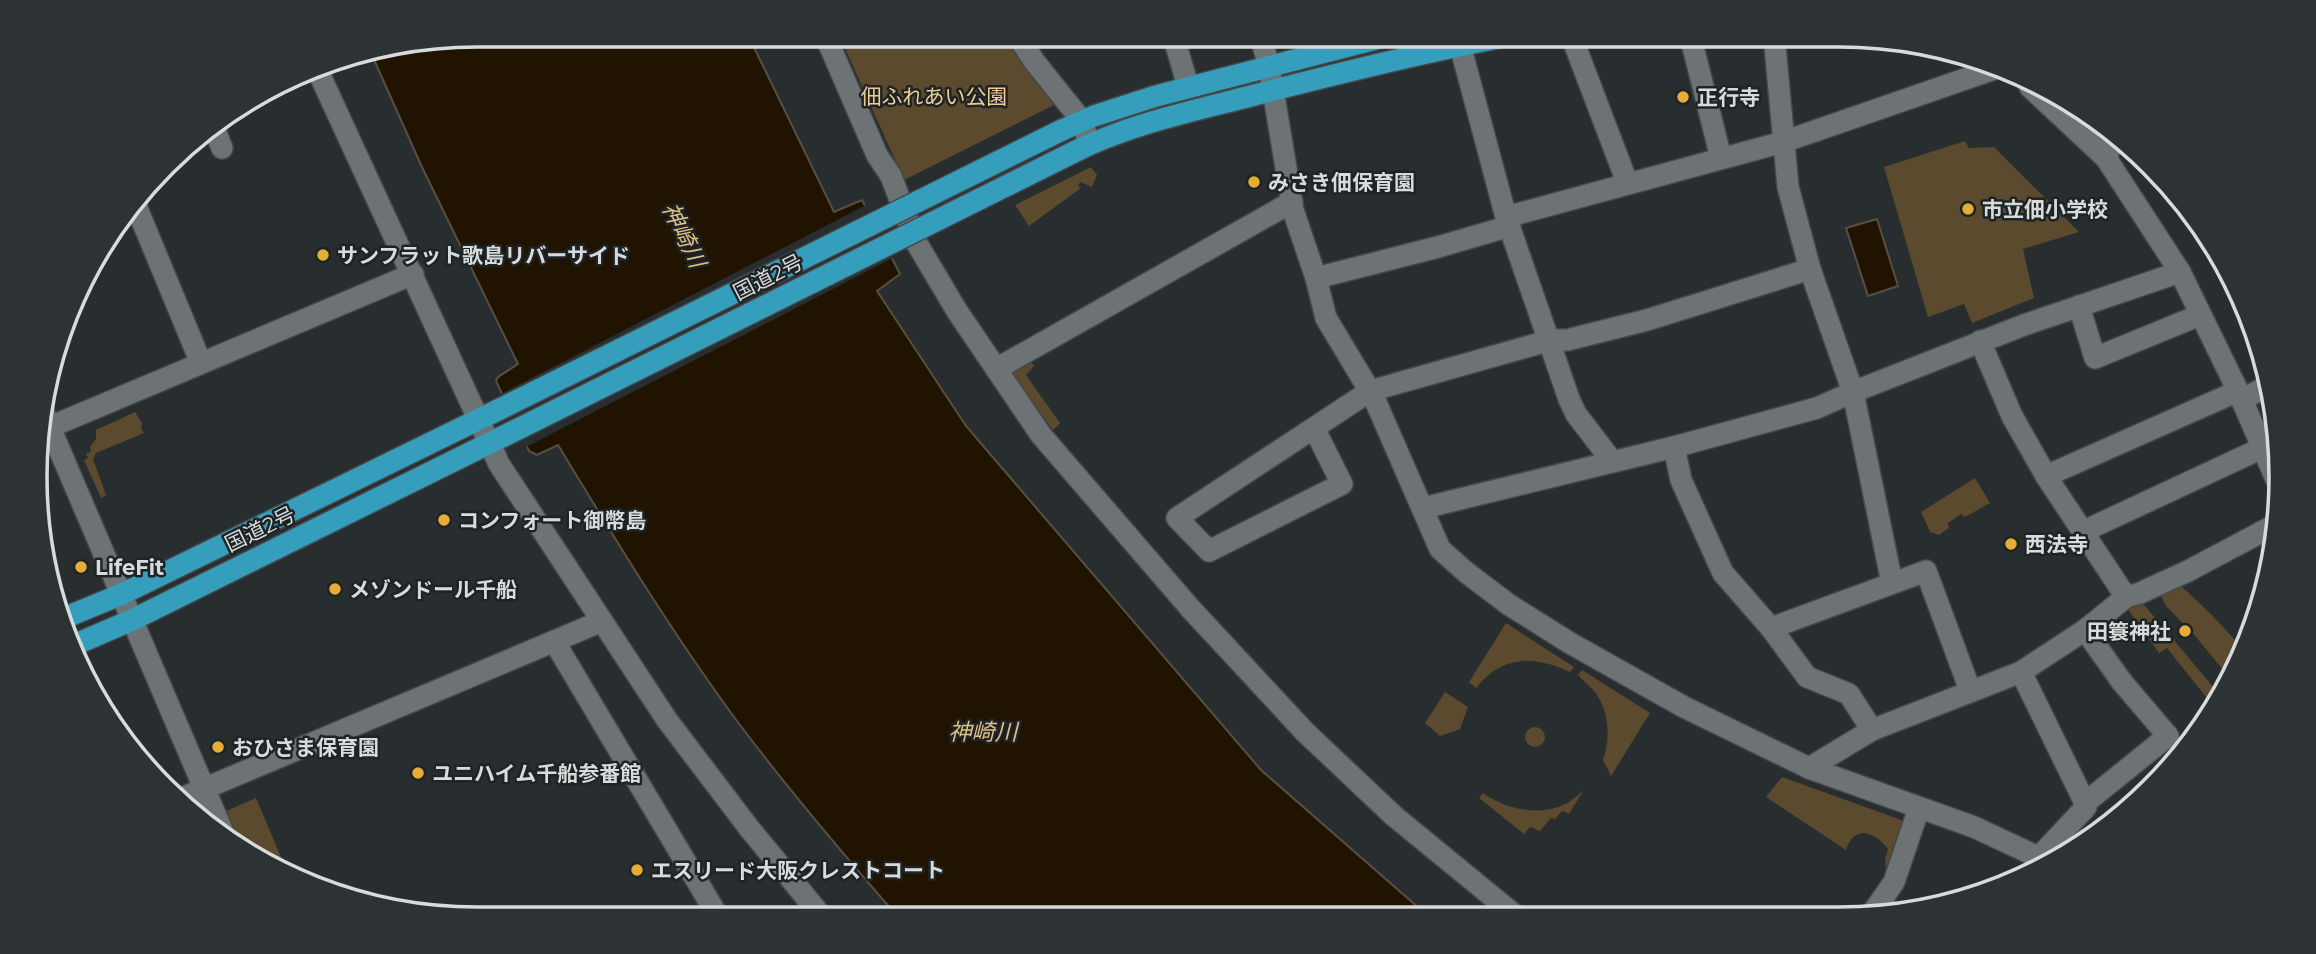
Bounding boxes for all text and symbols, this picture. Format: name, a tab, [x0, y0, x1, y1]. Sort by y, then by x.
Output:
park label: 佃ふれあい公園	[861, 84, 1008, 109]
place label: 正行寺	[1697, 85, 1760, 110]
marker: 正行寺	[1675, 89, 1691, 105]
place label: みさき佃保育園	[1268, 170, 1415, 195]
marker: みさき佃保育園	[1246, 174, 1262, 190]
place label: 市立佃小学校	[1982, 197, 2108, 222]
water label: 神崎川	[656, 198, 713, 275]
marker: 市立佃小学校	[1960, 201, 1976, 217]
place label: サンフラット歌島リバーサイド	[337, 243, 630, 268]
marker: サンフラット歌島リバーサイド	[315, 247, 331, 263]
street label: 国道2号	[729, 249, 807, 305]
street label: 国道2号	[221, 501, 299, 557]
place label: コンフォート御幣島	[458, 508, 646, 533]
marker: コンフォート御幣島	[436, 512, 452, 528]
place label: 西法寺	[2025, 532, 2088, 557]
marker: 西法寺	[2003, 536, 2019, 552]
place label: LifeFit	[95, 555, 164, 580]
marker: LifeFit	[73, 559, 89, 575]
place label: メゾンドール千船	[349, 577, 517, 602]
marker: メゾンドール千船	[327, 581, 343, 597]
place label: 田簑神社	[2087, 619, 2171, 644]
marker: 田簑神社	[2177, 623, 2193, 639]
water label: 神崎川	[949, 718, 1021, 746]
place label: おひさま保育園	[232, 735, 379, 760]
marker: おひさま保育園	[210, 739, 226, 755]
place label: ユニハイム千船参番館	[432, 761, 641, 786]
marker: ユニハイム千船参番館	[410, 765, 426, 781]
place label: エスリード大阪クレストコート	[651, 858, 945, 883]
marker: エスリード大阪クレストコート	[629, 862, 645, 878]

